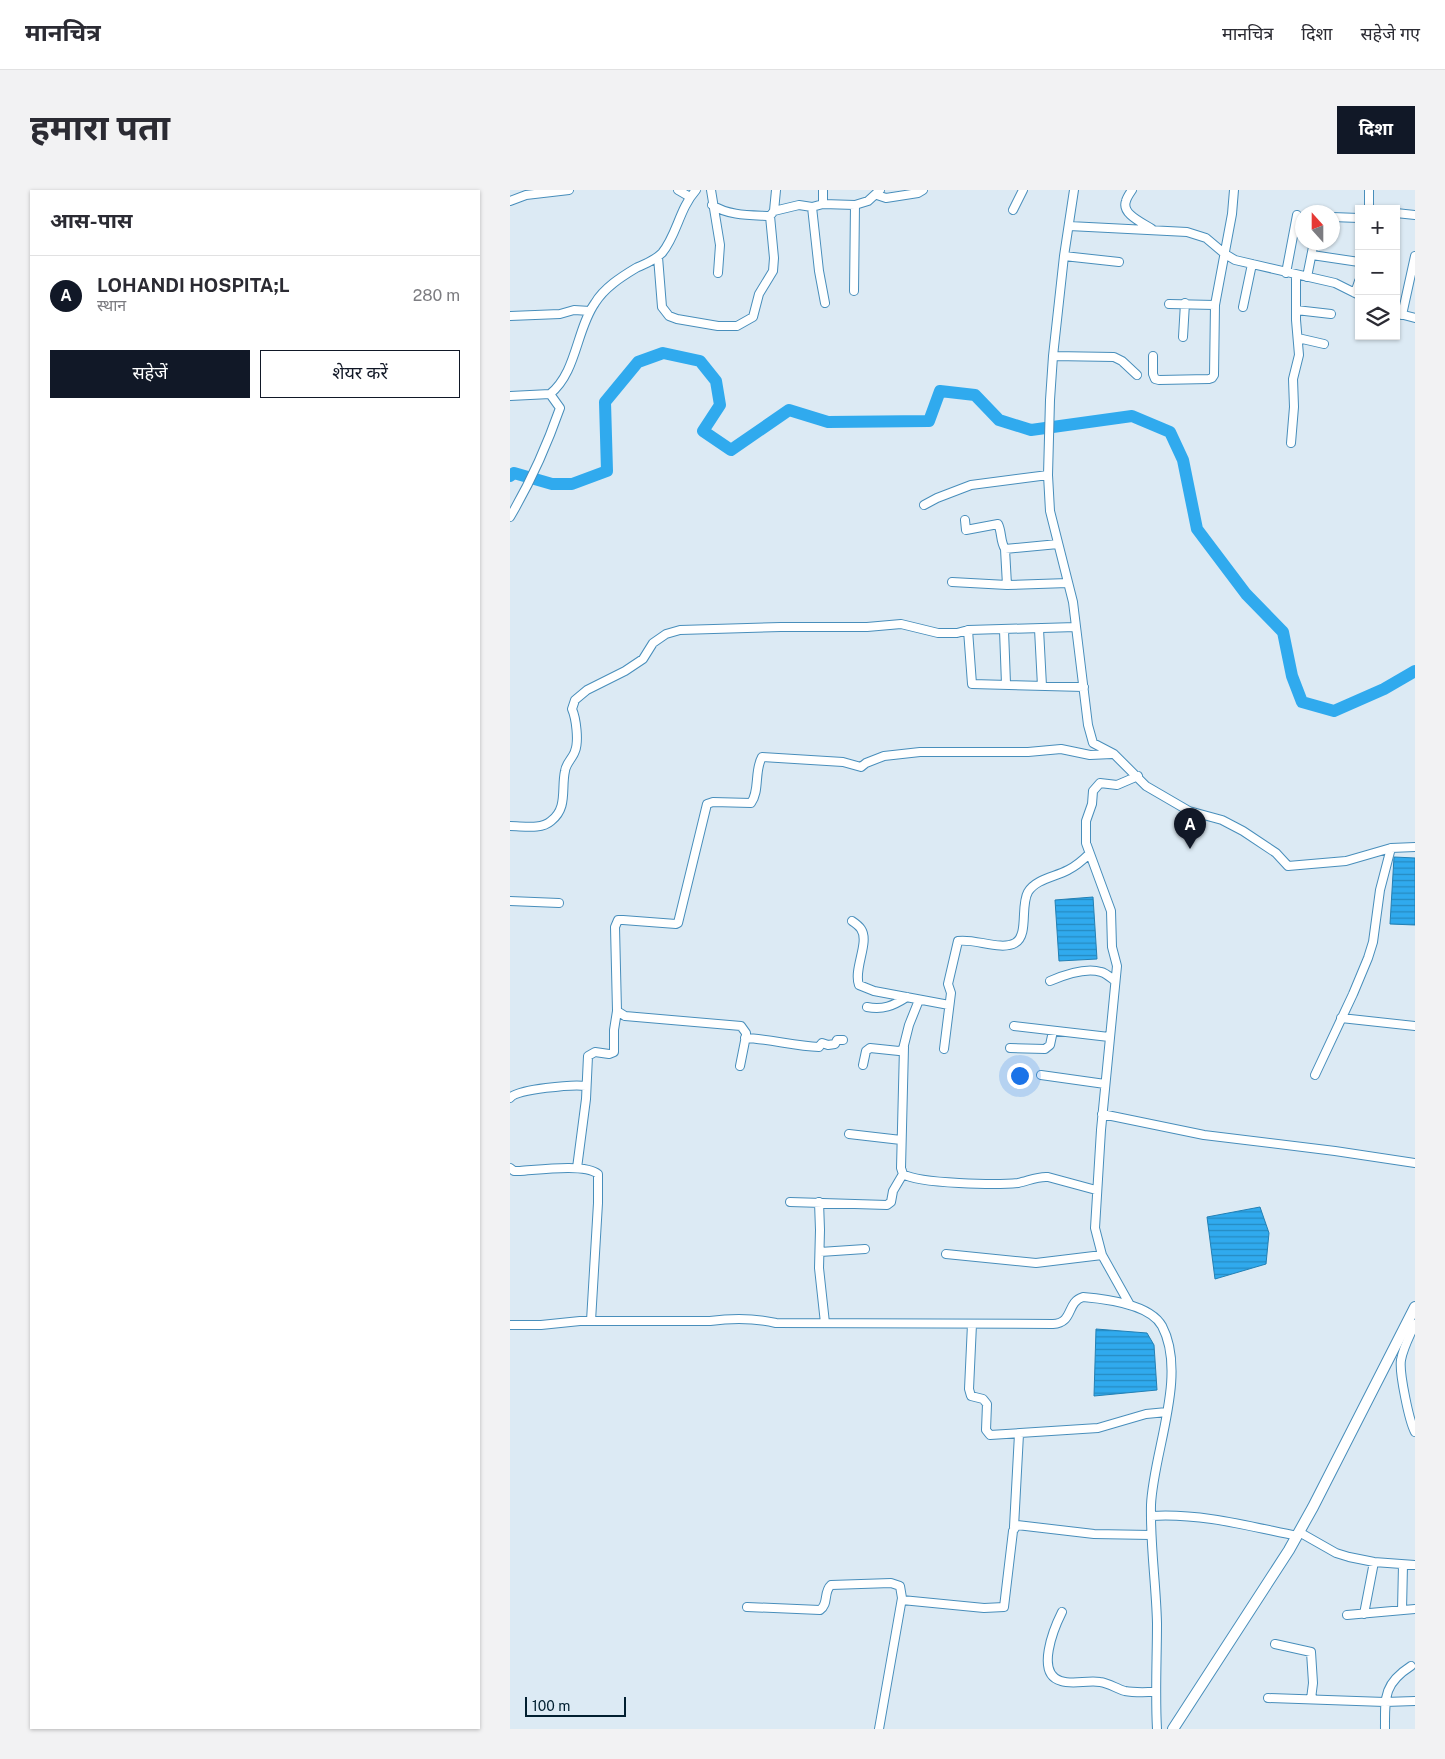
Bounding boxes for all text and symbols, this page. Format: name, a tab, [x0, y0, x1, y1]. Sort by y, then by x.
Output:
text: मानचित्र	[25, 18, 101, 46]
text: मानचित्र	[1222, 23, 1273, 44]
text: दिशा	[1301, 23, 1332, 44]
text: सहेजे गए	[1360, 23, 1420, 44]
button: दिशा	[1337, 106, 1415, 154]
text: हमारा पता	[30, 107, 170, 148]
north arrow	[1295, 205, 1340, 250]
map controls	[1355, 205, 1400, 340]
button: +	[1355, 205, 1400, 250]
text: आस-पास	[50, 208, 132, 233]
button: −	[1355, 250, 1400, 295]
text: LOHANDI HOSPITA;L	[97, 274, 290, 296]
text: A	[60, 286, 72, 305]
text: 280 m	[413, 286, 460, 305]
button: layers	[1355, 295, 1400, 340]
text: स्थान	[97, 296, 126, 315]
button: सहेजें	[50, 350, 250, 398]
button: शेयर करें	[260, 350, 460, 398]
pin: A	[1174, 808, 1206, 849]
your location	[1007, 1063, 1033, 1089]
scale bar	[525, 1694, 626, 1717]
text: 100 m	[532, 1698, 570, 1714]

